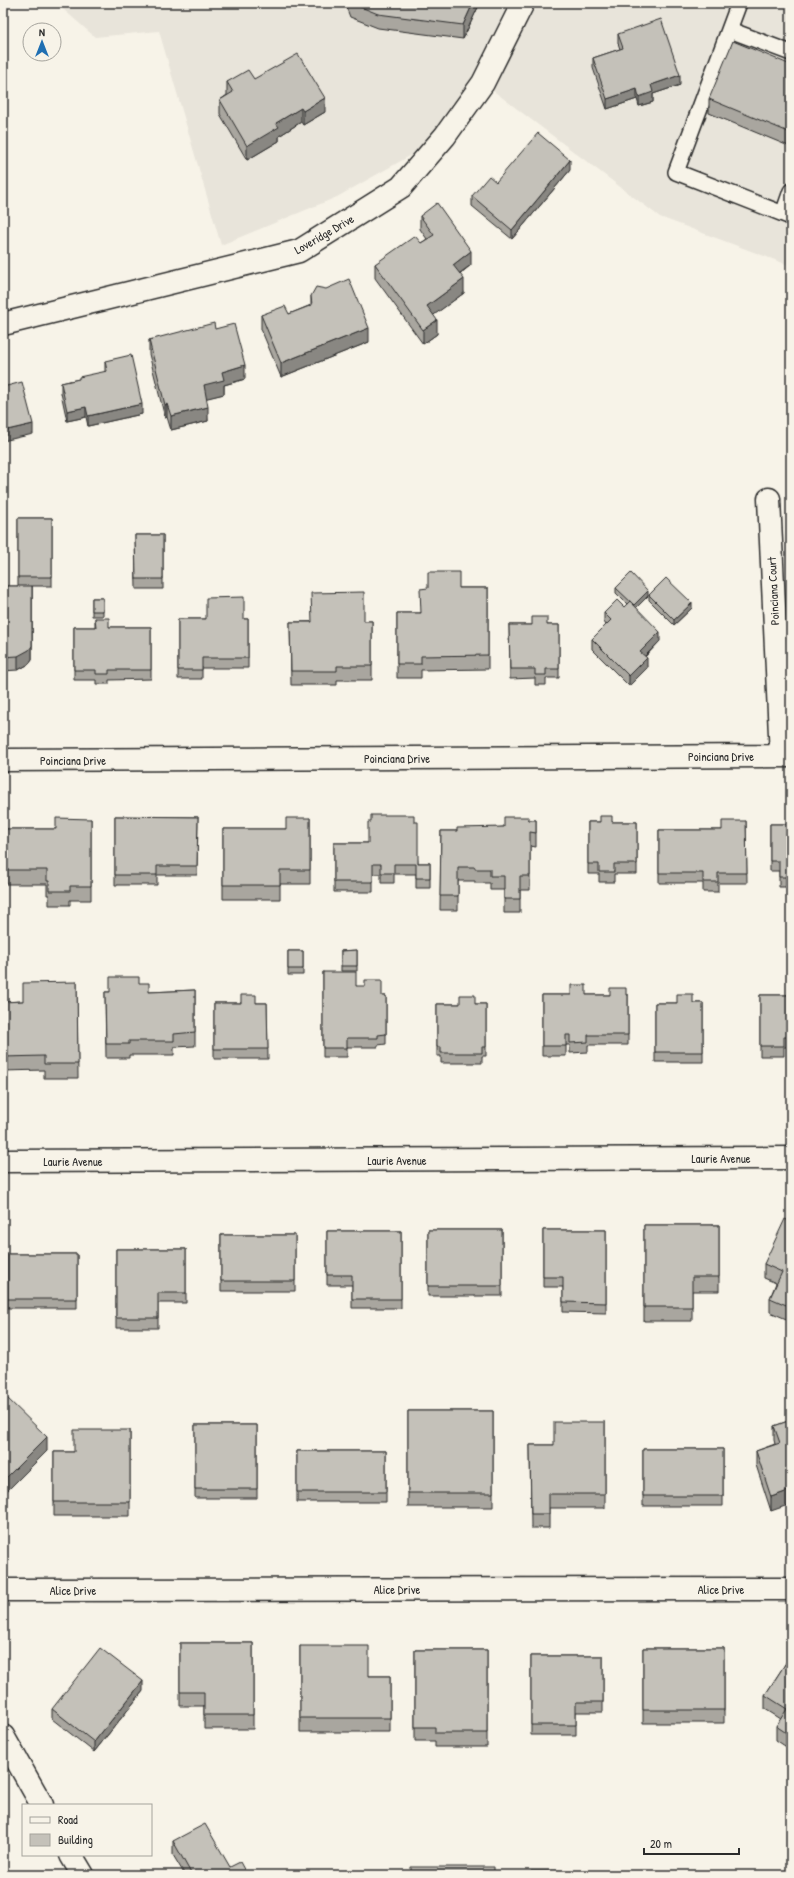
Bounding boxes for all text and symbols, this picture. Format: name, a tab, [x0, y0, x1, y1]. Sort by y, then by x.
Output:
north arrow	[22, 22, 62, 62]
text: N	[39, 25, 45, 39]
street label: Loveridge Drive	[291, 210, 357, 258]
street label: Poinciana Court	[763, 555, 783, 626]
street label: Poinciana Drive	[688, 748, 754, 765]
street label: Poinciana Drive	[364, 750, 430, 767]
street label: Poinciana Drive	[40, 752, 106, 769]
street label: Laurie Avenue	[691, 1150, 751, 1167]
street label: Laurie Avenue	[367, 1152, 427, 1169]
street label: Laurie Avenue	[43, 1153, 103, 1170]
street label: Alice Drive	[374, 1581, 420, 1598]
street label: Alice Drive	[698, 1581, 744, 1598]
street label: Alice Drive	[50, 1582, 96, 1599]
legend	[22, 1804, 152, 1856]
text: Road	[58, 1811, 78, 1828]
scale bar	[644, 1830, 739, 1856]
text: Building	[58, 1831, 93, 1848]
text: 20 m	[650, 1835, 672, 1852]

